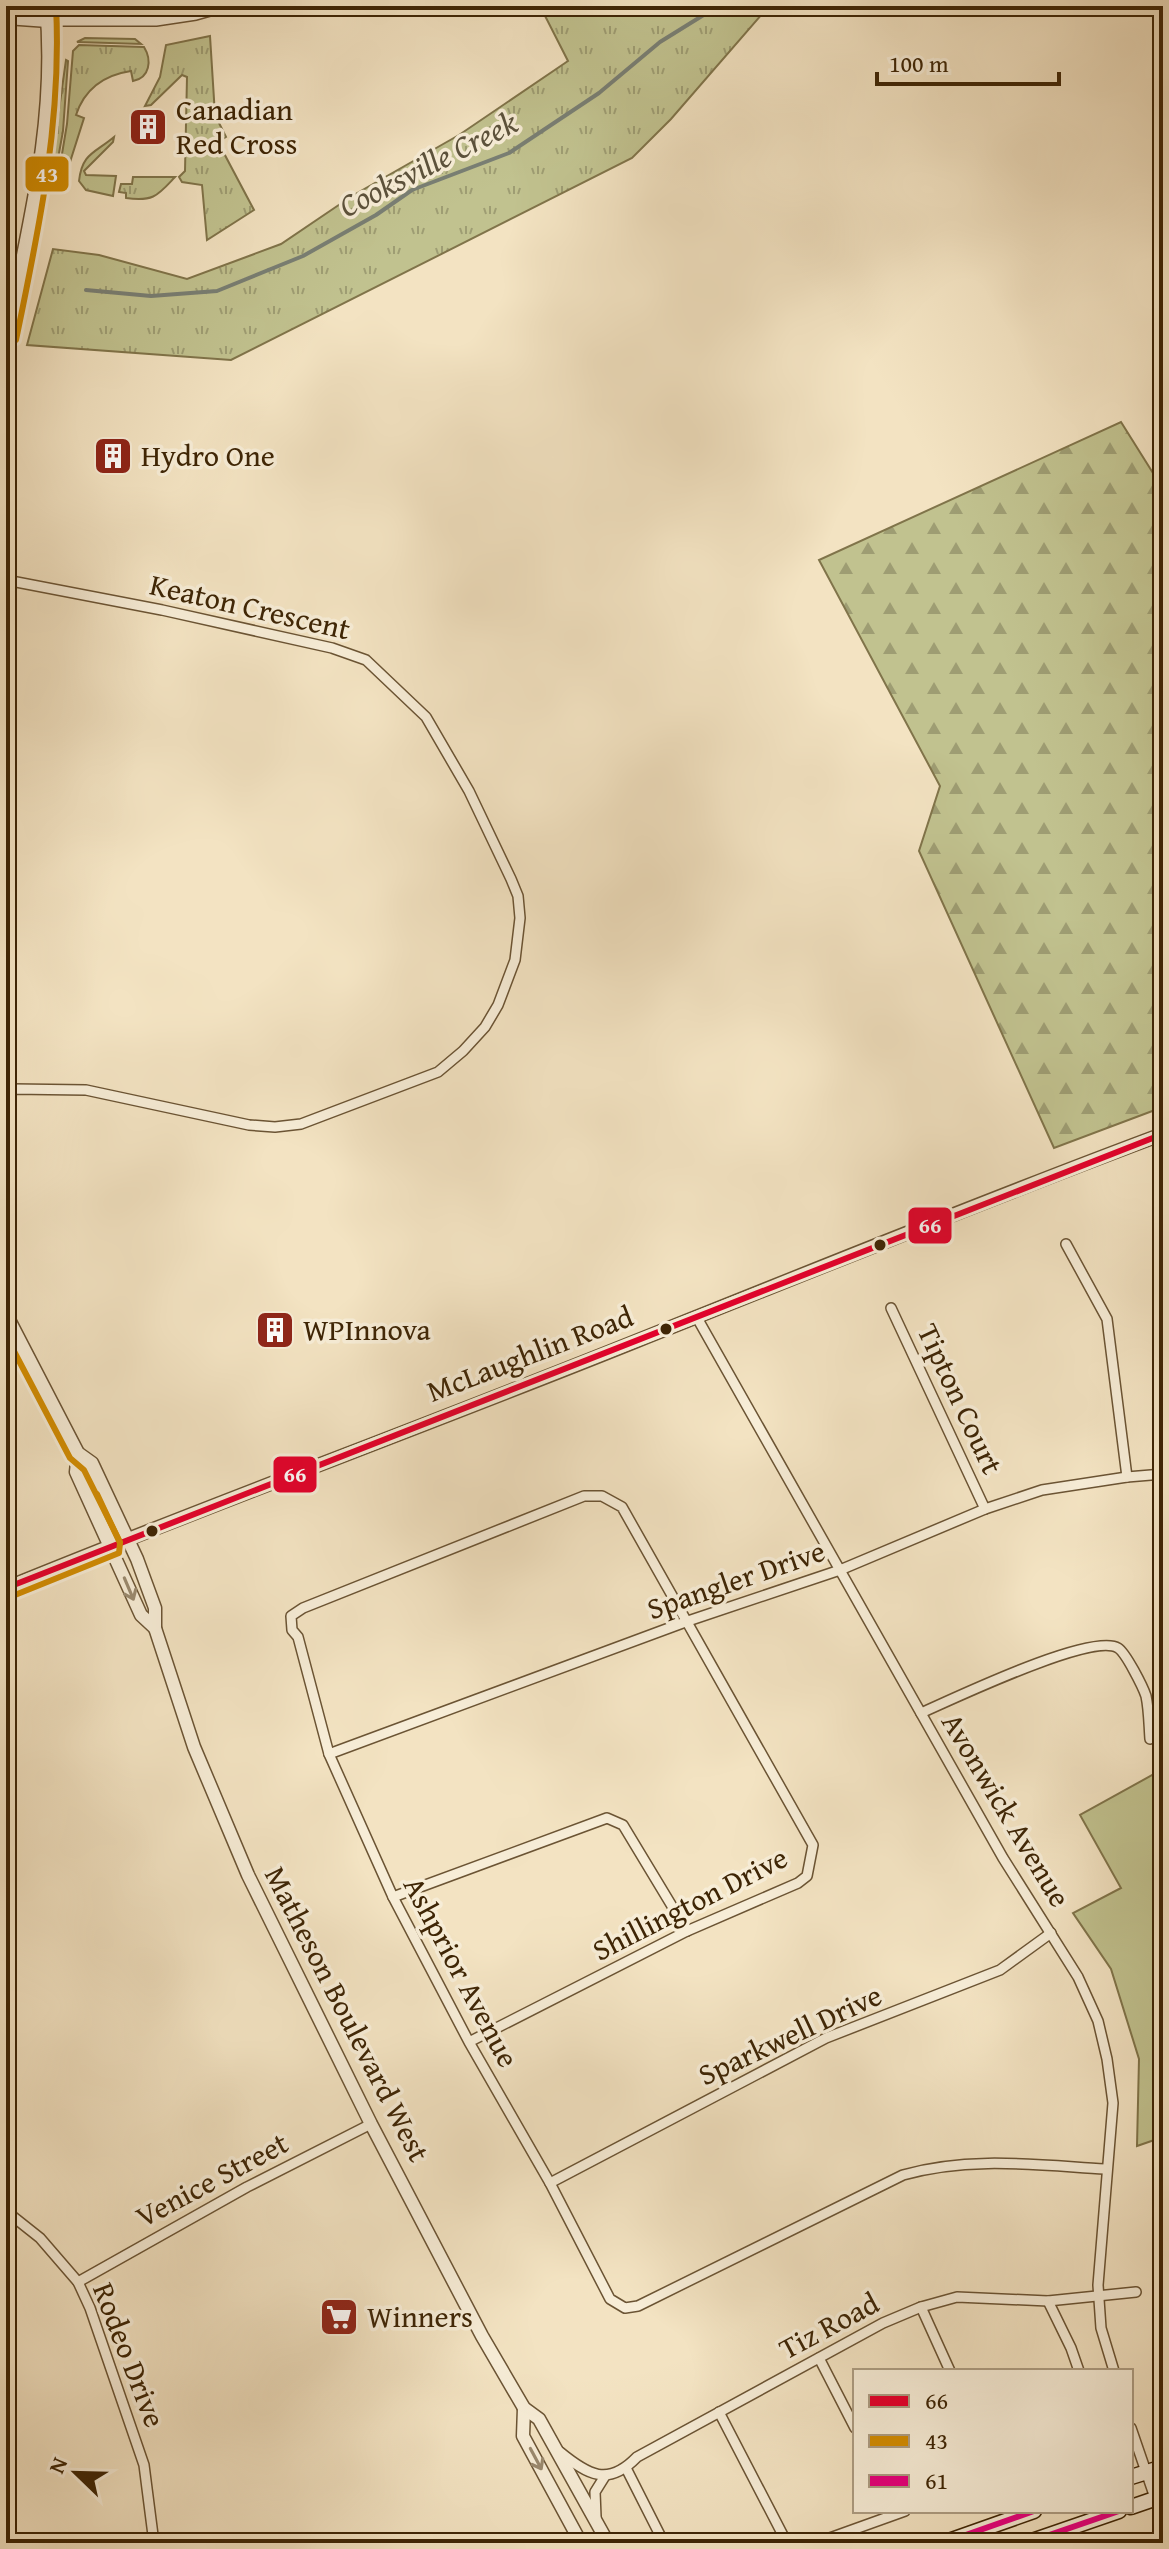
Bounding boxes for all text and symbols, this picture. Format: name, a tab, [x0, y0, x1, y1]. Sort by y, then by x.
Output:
scale bar	[877, 36, 1059, 86]
text: 100 m	[889, 46, 949, 81]
place label: Canadian Red Cross	[176, 87, 297, 165]
water label: Cooksville Creek	[330, 98, 525, 229]
building icon: Canadian Red Cross	[127, 106, 169, 148]
line badge: 43	[24, 155, 70, 193]
text: 43	[36, 158, 58, 190]
place label: Hydro One	[141, 433, 275, 477]
building icon: Hydro One	[92, 435, 134, 477]
street label: Keaton Crescent	[146, 562, 355, 651]
line badge: 66	[907, 1206, 953, 1245]
text: 66	[919, 1209, 941, 1241]
unlabelled marker	[872, 1237, 888, 1253]
street label: McLaughlin Road	[420, 1294, 639, 1413]
place label: WPInnova	[303, 1307, 431, 1351]
building icon: WPInnova	[254, 1309, 296, 1351]
street label: Tipton Court	[907, 1316, 1015, 1481]
unlabelled marker	[658, 1321, 674, 1337]
line badge: 66	[272, 1455, 318, 1494]
text: 66	[284, 1458, 306, 1490]
unlabelled marker	[144, 1523, 160, 1539]
street label: Spangler Drive	[641, 1528, 831, 1630]
one-way arrow	[123, 1577, 138, 1601]
street label: Avonwick Avenue	[931, 1704, 1082, 1915]
street label: Shillington Drive	[584, 1835, 795, 1971]
street label: Matheson Boulevard West	[254, 1858, 442, 2169]
street label: Ashprior Avenue	[393, 1868, 531, 2075]
street label: Sparkwell Drive	[690, 1972, 889, 2096]
street label: Venice Street	[127, 2120, 296, 2238]
street label: Rodeo Drive	[82, 2276, 178, 2433]
street label: Tiz Road	[771, 2280, 886, 2370]
place label: Winners	[367, 2294, 473, 2338]
supermarket icon: Winners	[318, 2296, 360, 2338]
legend	[853, 2369, 1133, 2513]
text: 66	[925, 2383, 948, 2418]
text: 43	[925, 2423, 948, 2458]
north arrow	[36, 2433, 116, 2513]
one-way arrow	[528, 2447, 544, 2471]
text: N	[40, 2452, 75, 2478]
text: 61	[925, 2463, 948, 2498]

